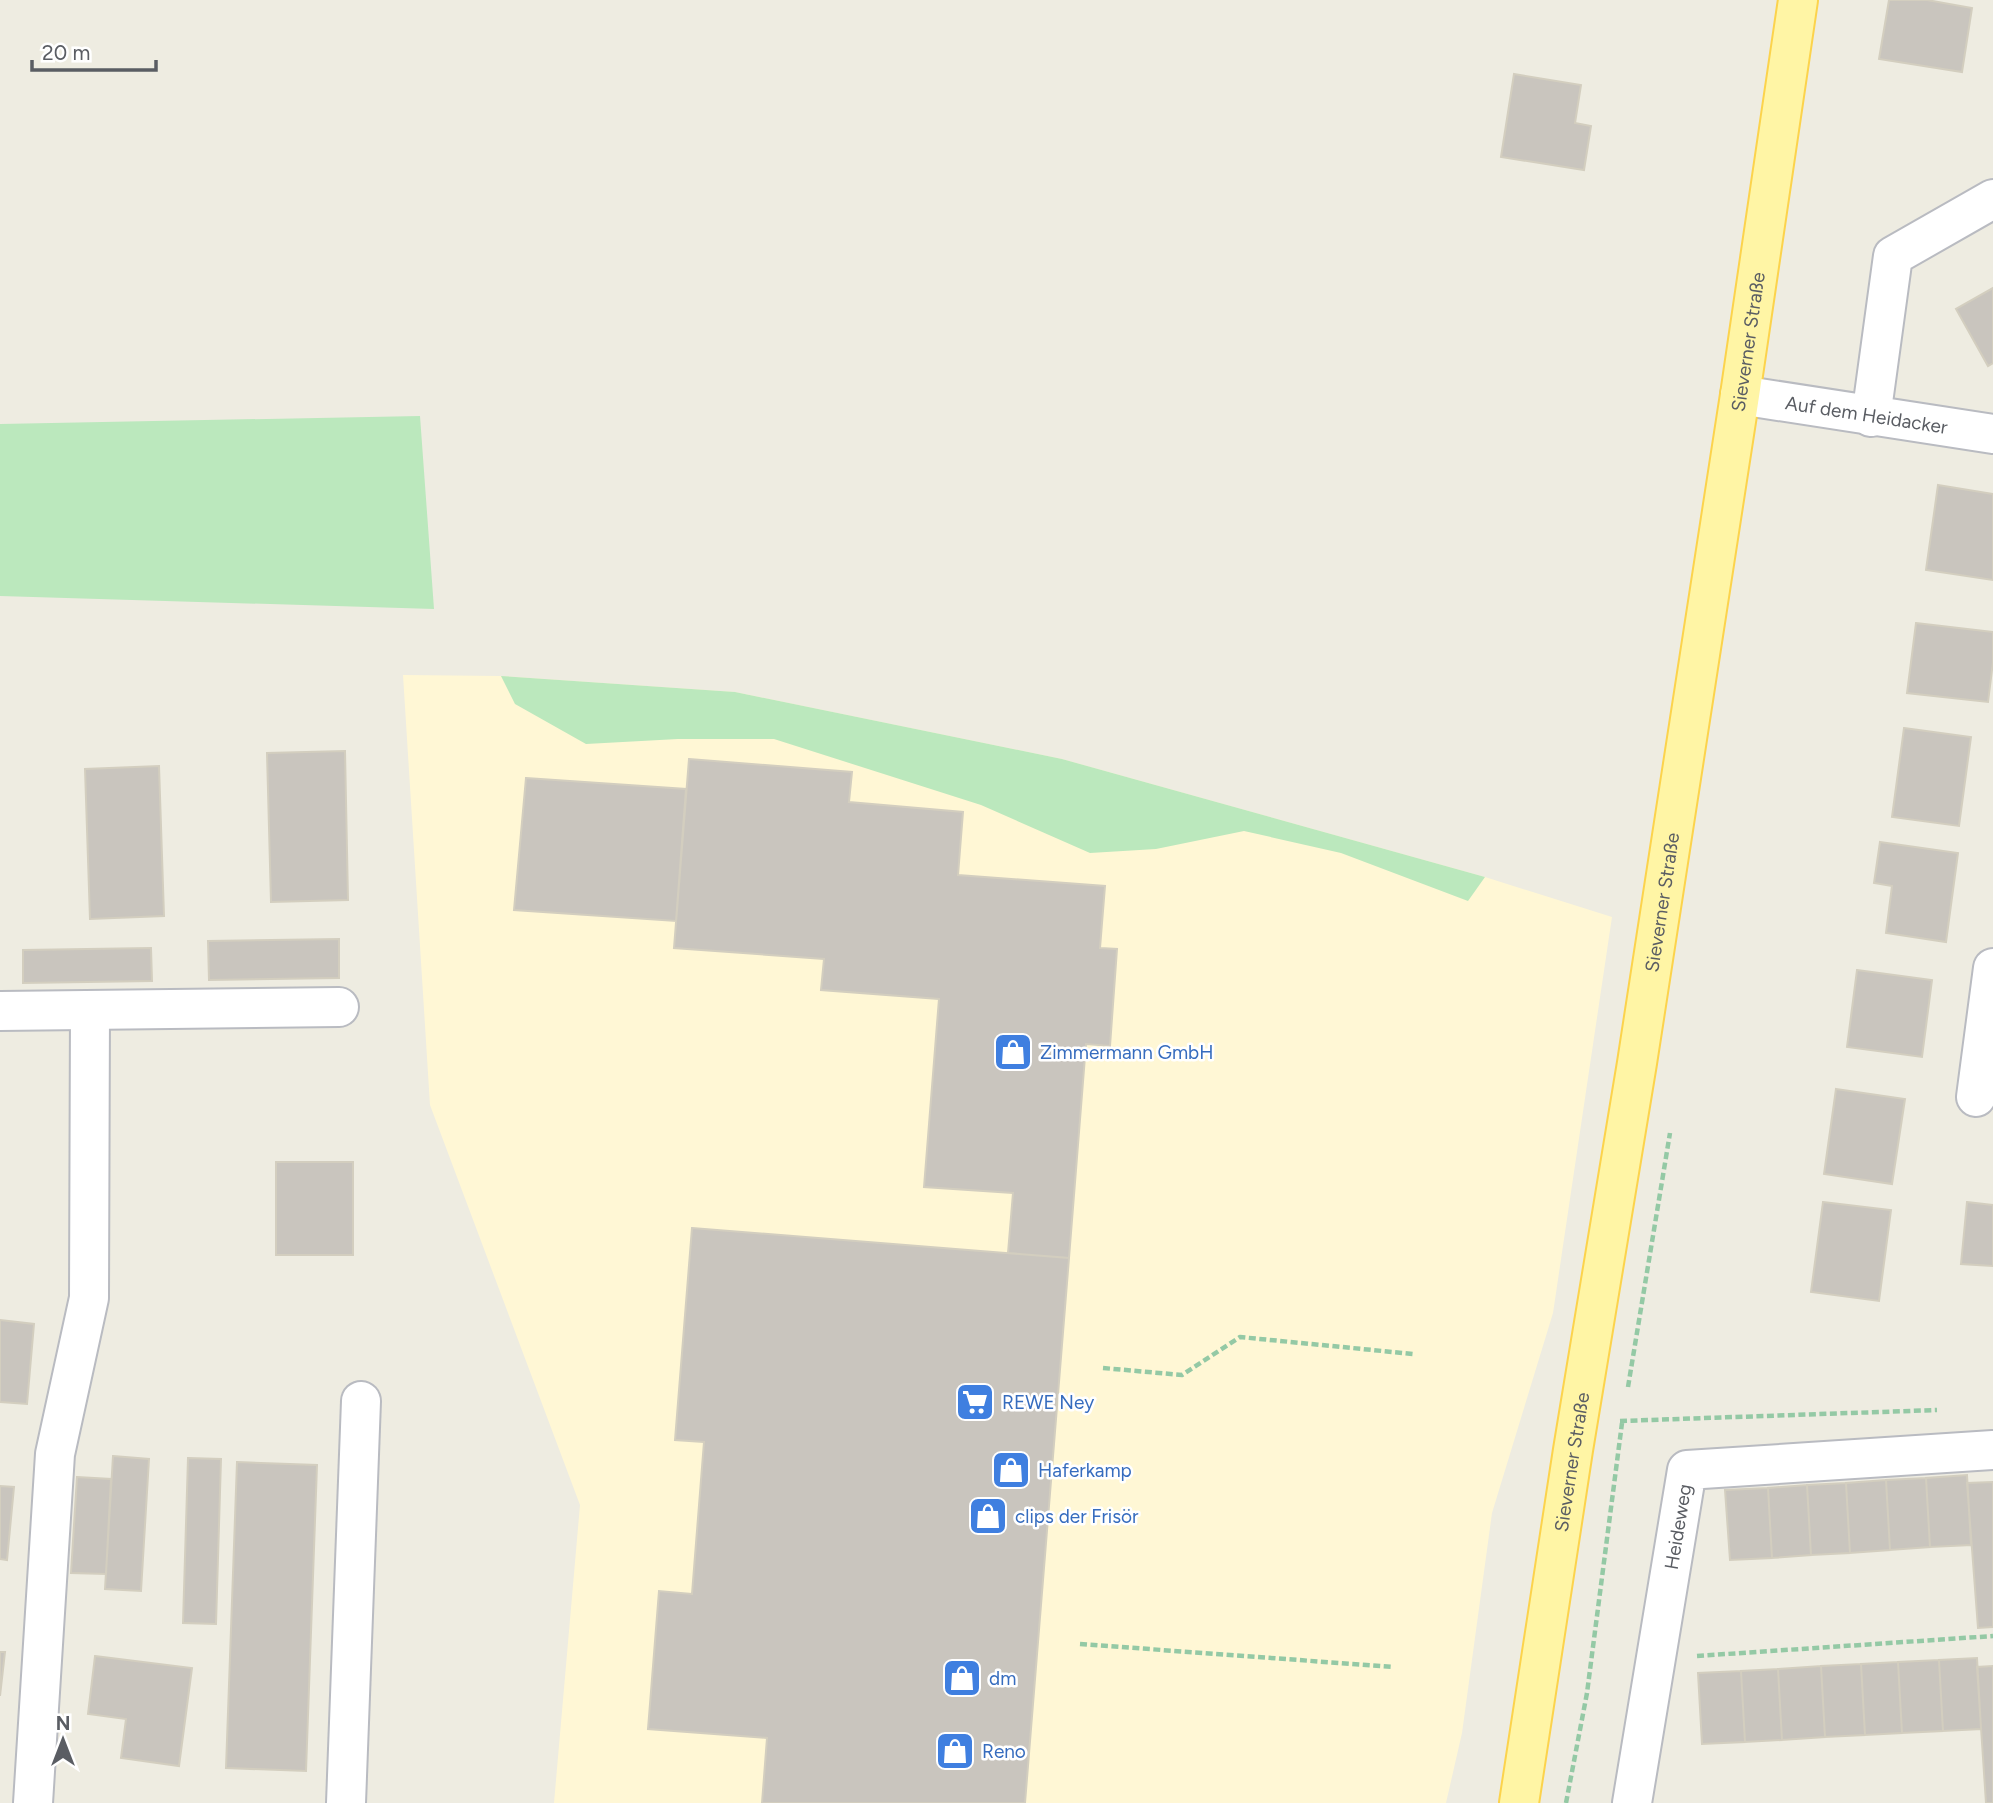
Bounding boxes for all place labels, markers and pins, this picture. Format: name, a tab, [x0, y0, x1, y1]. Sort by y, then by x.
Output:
shop icon: Zimmermann GmbH	[992, 1031, 1034, 1073]
place label: Zimmermann GmbH	[1040, 1041, 1214, 1064]
supermarket icon: REWE Ney	[954, 1381, 996, 1423]
place label: REWE Ney	[1002, 1391, 1094, 1414]
shop icon: Haferkamp	[990, 1449, 1032, 1491]
place label: Haferkamp	[1038, 1459, 1132, 1482]
shop icon: clips der Frisör	[967, 1495, 1009, 1537]
place label: clips der Frisör	[1015, 1505, 1139, 1528]
shop icon: dm	[941, 1657, 983, 1699]
place label: dm	[989, 1667, 1016, 1690]
shop icon: Reno	[934, 1730, 976, 1772]
place label: Reno	[982, 1740, 1026, 1763]

